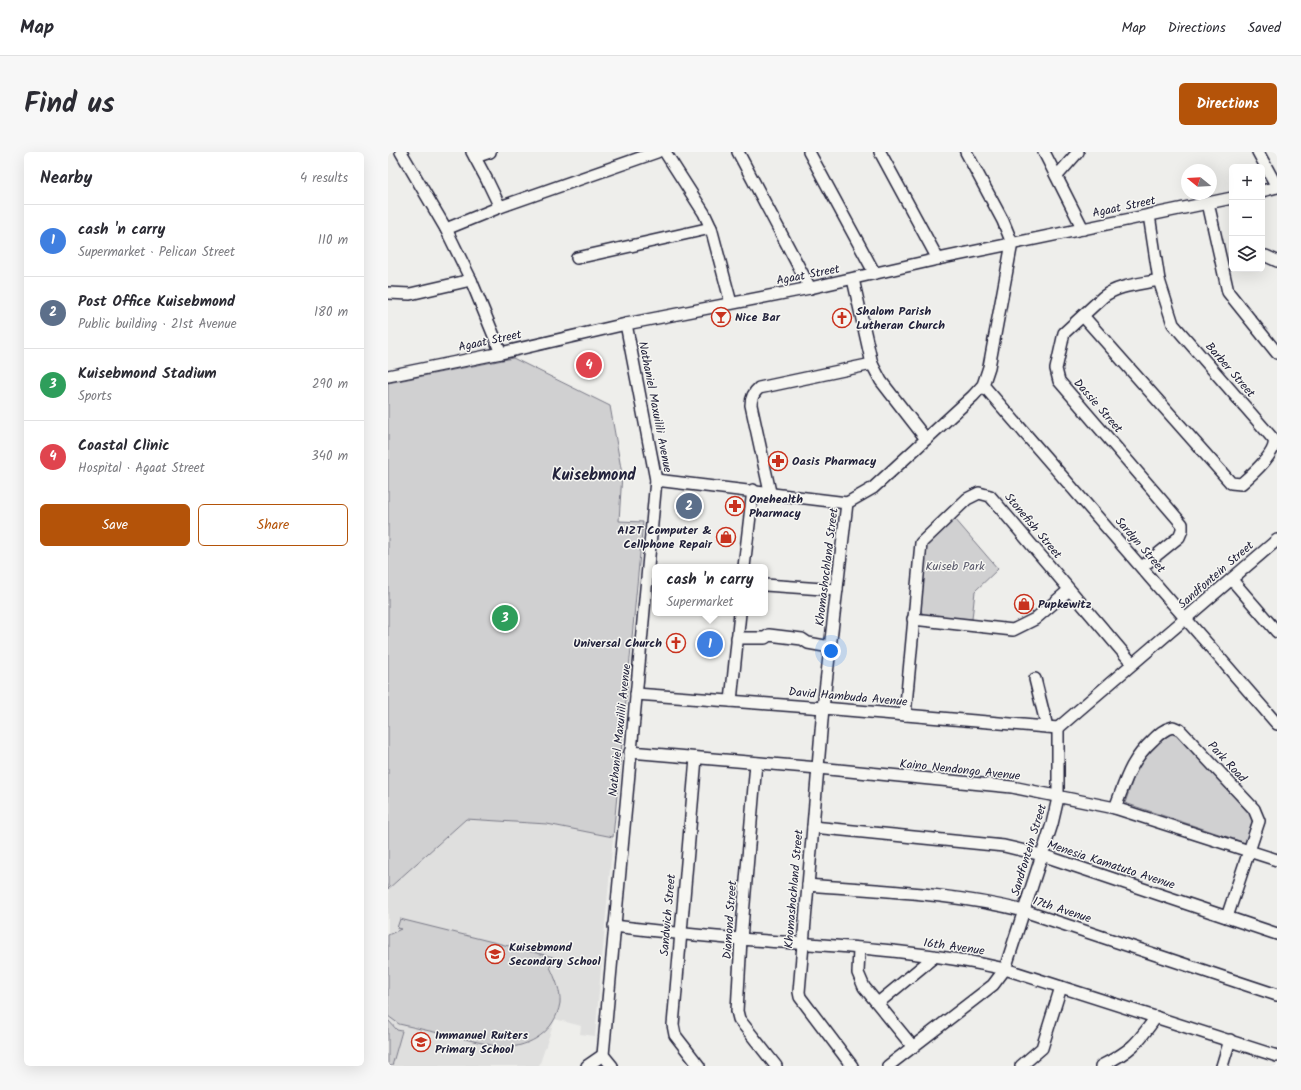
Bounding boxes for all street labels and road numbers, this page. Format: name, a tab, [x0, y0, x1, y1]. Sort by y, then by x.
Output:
street label: Agaat Street	[1091, 191, 1158, 223]
street label: Agaat Street	[775, 259, 842, 290]
street label: Agaat Street	[457, 325, 524, 357]
street label: Barber Street	[1200, 338, 1260, 402]
street label: Nathaniel Maxuilili Avenue	[633, 340, 677, 475]
street label: Dassie Street	[1069, 374, 1127, 438]
street label: Stonefish Street	[1000, 489, 1067, 564]
street label: Khomashochland Street	[810, 506, 844, 627]
street label: Sardyn Street	[1110, 513, 1170, 578]
street label: Sandfontein Street	[1174, 536, 1258, 613]
street label: Nathaniel Maxuilili Avenue	[604, 662, 636, 797]
street label: David Hambuda Avenue	[788, 682, 909, 712]
street label: Park Road	[1203, 737, 1252, 788]
street label: Kaino Nendongo Avenue	[899, 754, 1022, 786]
street label: Sandfontein Street	[1006, 801, 1052, 898]
street label: Khomashochland Street	[779, 829, 809, 949]
street label: Menesia Kamatuto Avenue	[1045, 835, 1178, 895]
street label: Sandwich Street	[655, 873, 681, 957]
street label: Diamond Street	[718, 880, 742, 960]
street label: 17th Avenue	[1030, 892, 1094, 929]
street label: 16th Avenue	[922, 933, 986, 961]

